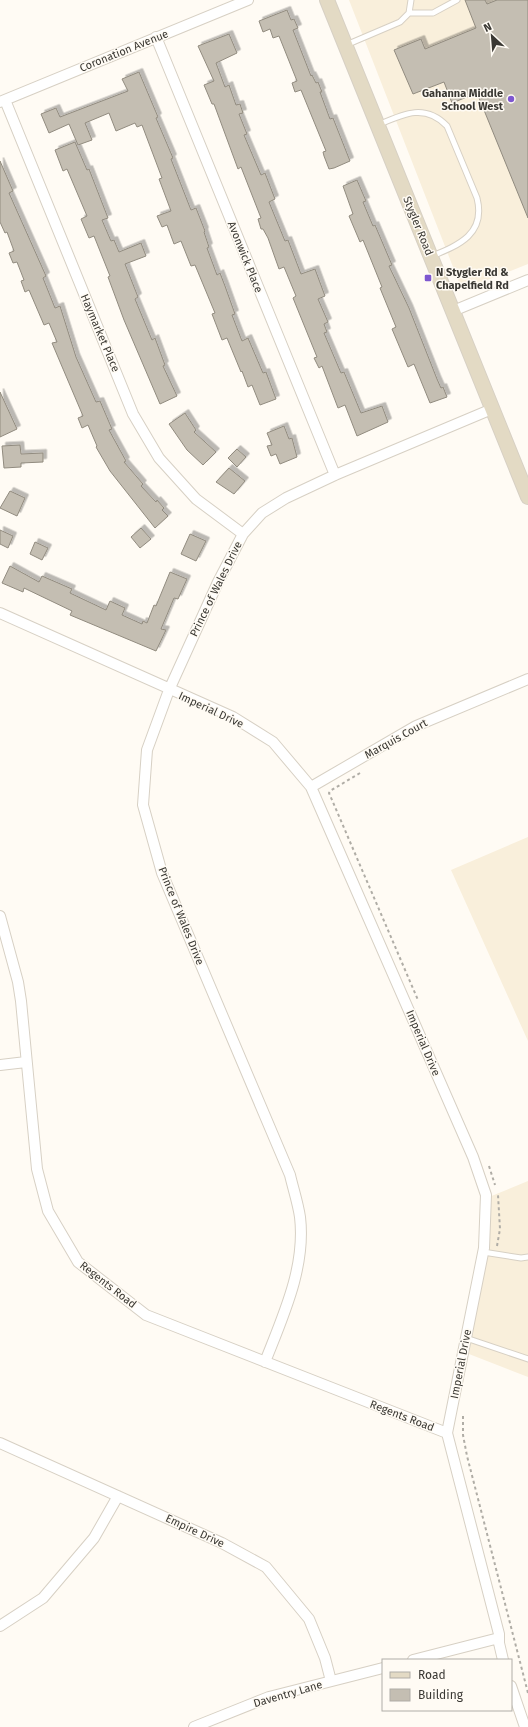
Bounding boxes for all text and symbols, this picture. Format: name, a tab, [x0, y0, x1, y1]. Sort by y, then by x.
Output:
north arrow	[472, 16, 512, 56]
text: N	[482, 20, 494, 35]
street label: Coronation Avenue	[78, 27, 170, 75]
place label: Gahanna Middle School West	[422, 87, 504, 113]
marker: Gahanna Middle School West	[506, 94, 516, 104]
street label: Stygler Road	[400, 194, 436, 258]
street label: Avonwick Place	[225, 219, 265, 295]
place label: N Stygler Rd & Chapelfield Rd	[436, 266, 509, 292]
marker: N Stygler Rd & Chapelfield Rd	[423, 273, 433, 283]
street label: Haymarket Place	[78, 292, 122, 374]
street label: Prince of Wales Drive	[187, 539, 245, 639]
street label: Imperial Drive	[176, 689, 246, 731]
street label: Marquis Court	[362, 716, 430, 762]
street label: Prince of Wales Drive	[155, 865, 207, 967]
street label: Imperial Drive	[403, 1008, 443, 1078]
street label: Regents Road	[77, 1259, 139, 1311]
street label: Imperial Drive	[448, 1328, 474, 1400]
street label: Regents Road	[368, 1398, 436, 1434]
street label: Empire Drive	[163, 1512, 227, 1550]
legend	[382, 1659, 512, 1711]
text: Road	[418, 1668, 446, 1682]
street label: Daventry Lane	[252, 1678, 324, 1710]
text: Building	[418, 1688, 464, 1702]

